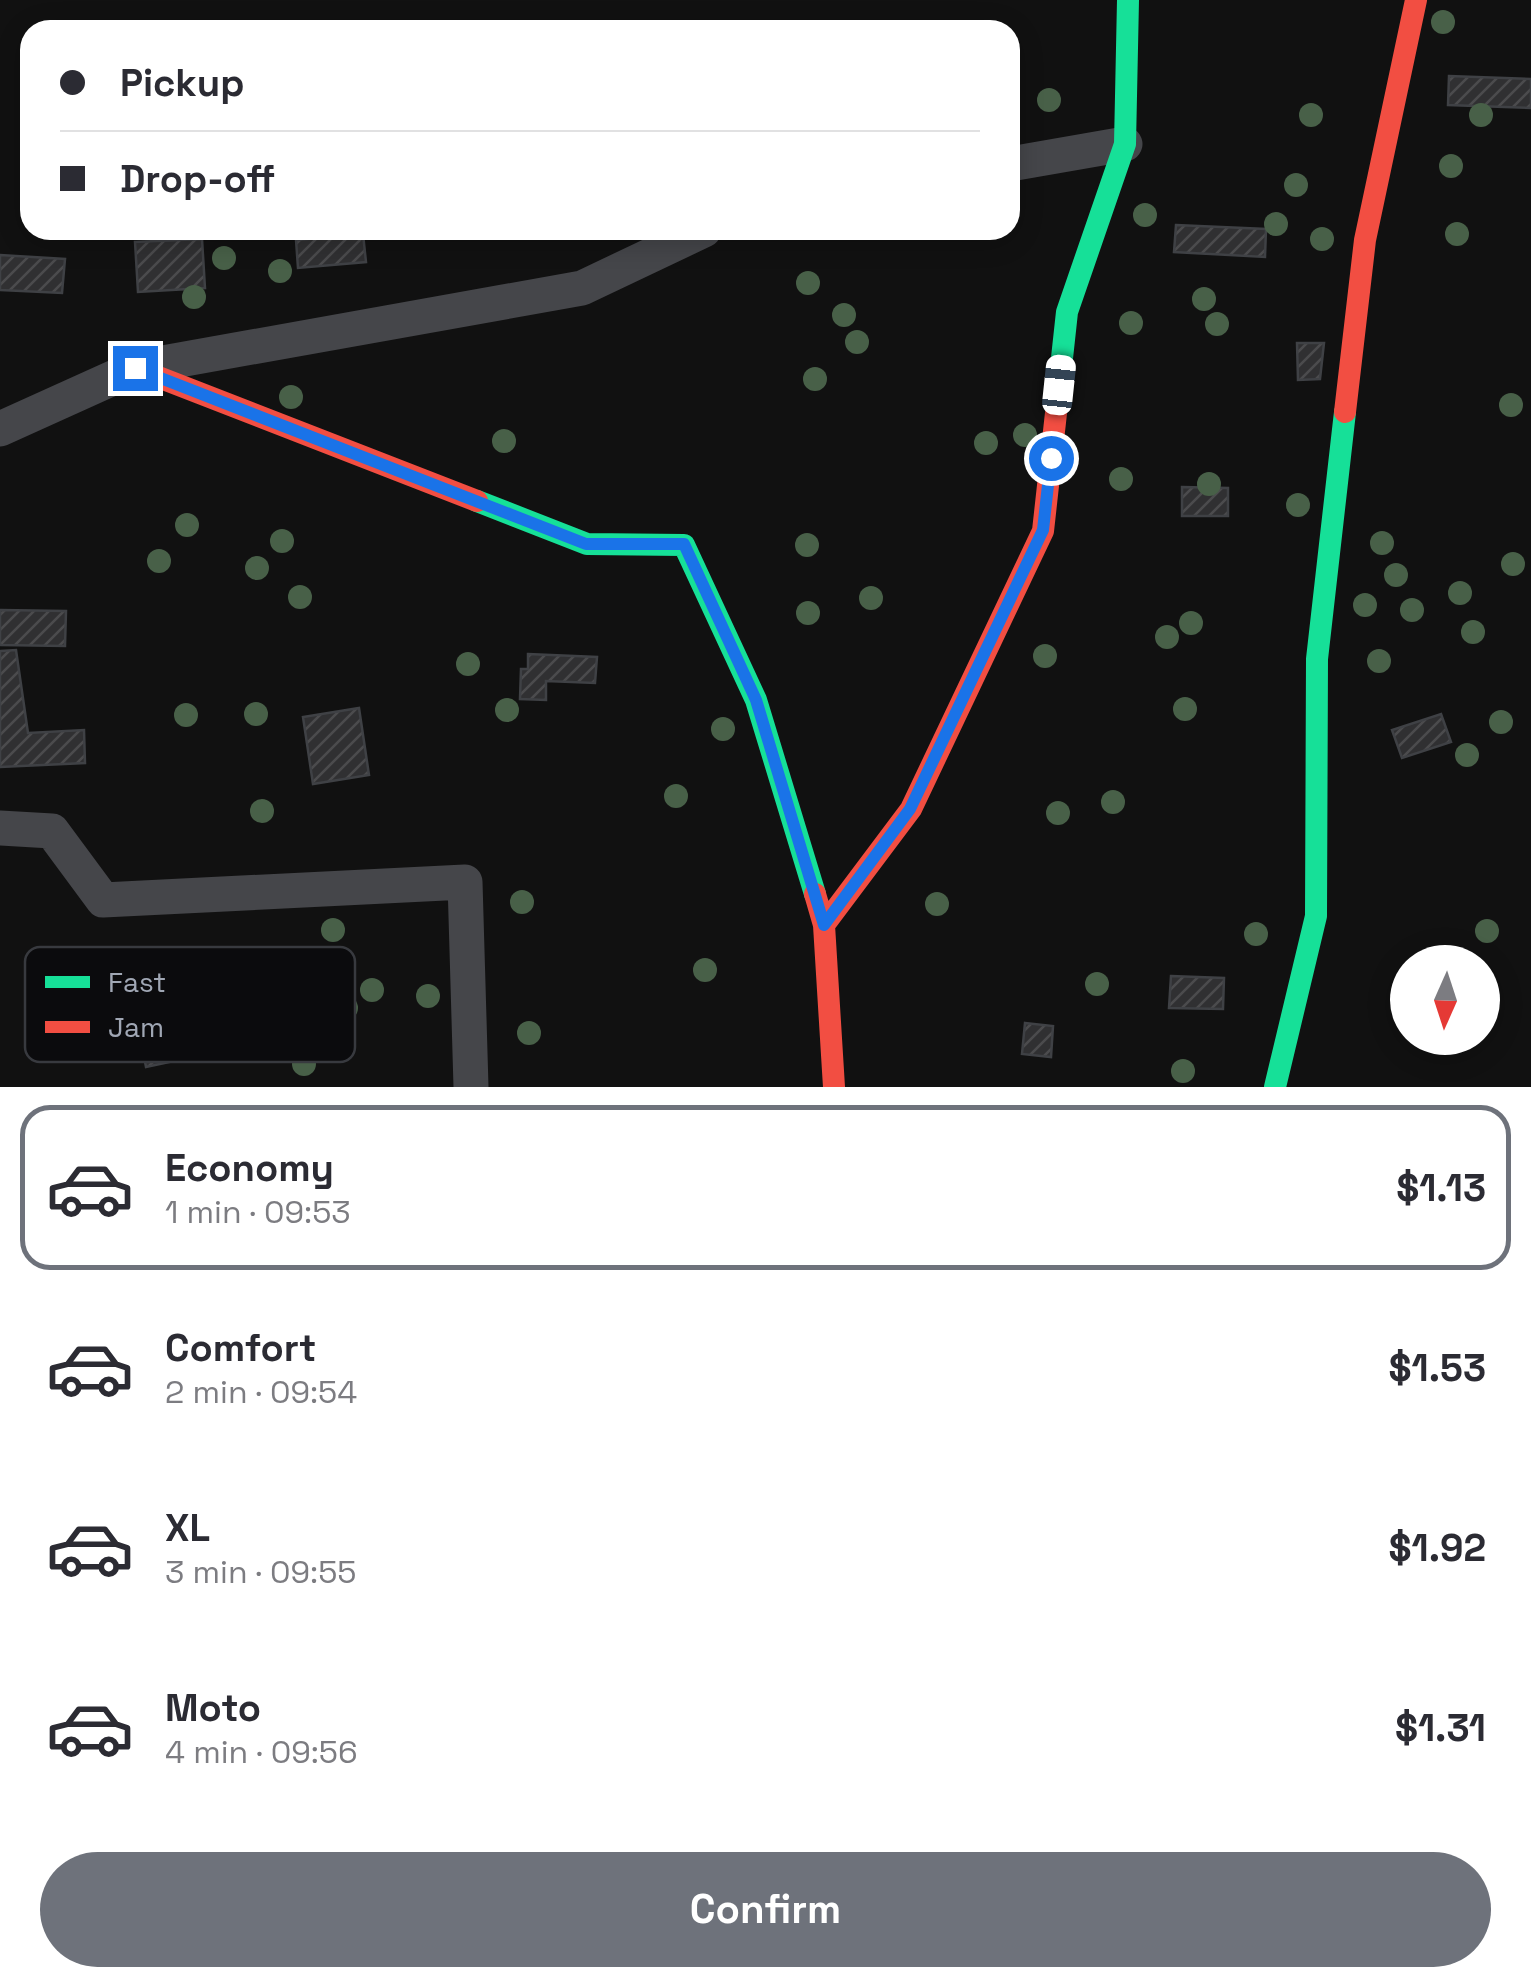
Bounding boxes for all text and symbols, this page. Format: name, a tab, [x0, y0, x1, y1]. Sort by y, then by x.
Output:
text: Pickup	[120, 59, 244, 107]
text: Drop-off	[120, 155, 275, 203]
route end	[113, 346, 158, 391]
car	[1041, 354, 1077, 416]
route start	[1029, 436, 1074, 481]
north arrow	[1390, 945, 1500, 1055]
map controls	[1390, 945, 1500, 1055]
legend	[25, 947, 355, 1062]
text: Fast	[108, 964, 166, 1000]
text: Jam	[108, 1009, 164, 1045]
icon: car	[45, 1143, 135, 1233]
text: Economy	[165, 1144, 334, 1192]
text: $1.13	[1396, 1164, 1486, 1212]
text: 1 min · 09:53	[165, 1192, 351, 1232]
icon: car	[45, 1323, 135, 1413]
text: Comfort	[165, 1324, 316, 1372]
text: $1.53	[1389, 1344, 1486, 1392]
text: 2 min · 09:54	[165, 1372, 357, 1412]
icon: car	[45, 1503, 135, 1593]
text: XL	[165, 1504, 210, 1552]
text: $1.92	[1388, 1524, 1486, 1572]
text: 3 min · 09:55	[165, 1552, 357, 1592]
icon: car	[45, 1683, 135, 1773]
text: Moto	[165, 1684, 261, 1732]
text: $1.31	[1395, 1704, 1486, 1752]
text: 4 min · 09:56	[165, 1732, 358, 1772]
button: Confirm	[40, 1852, 1491, 1967]

